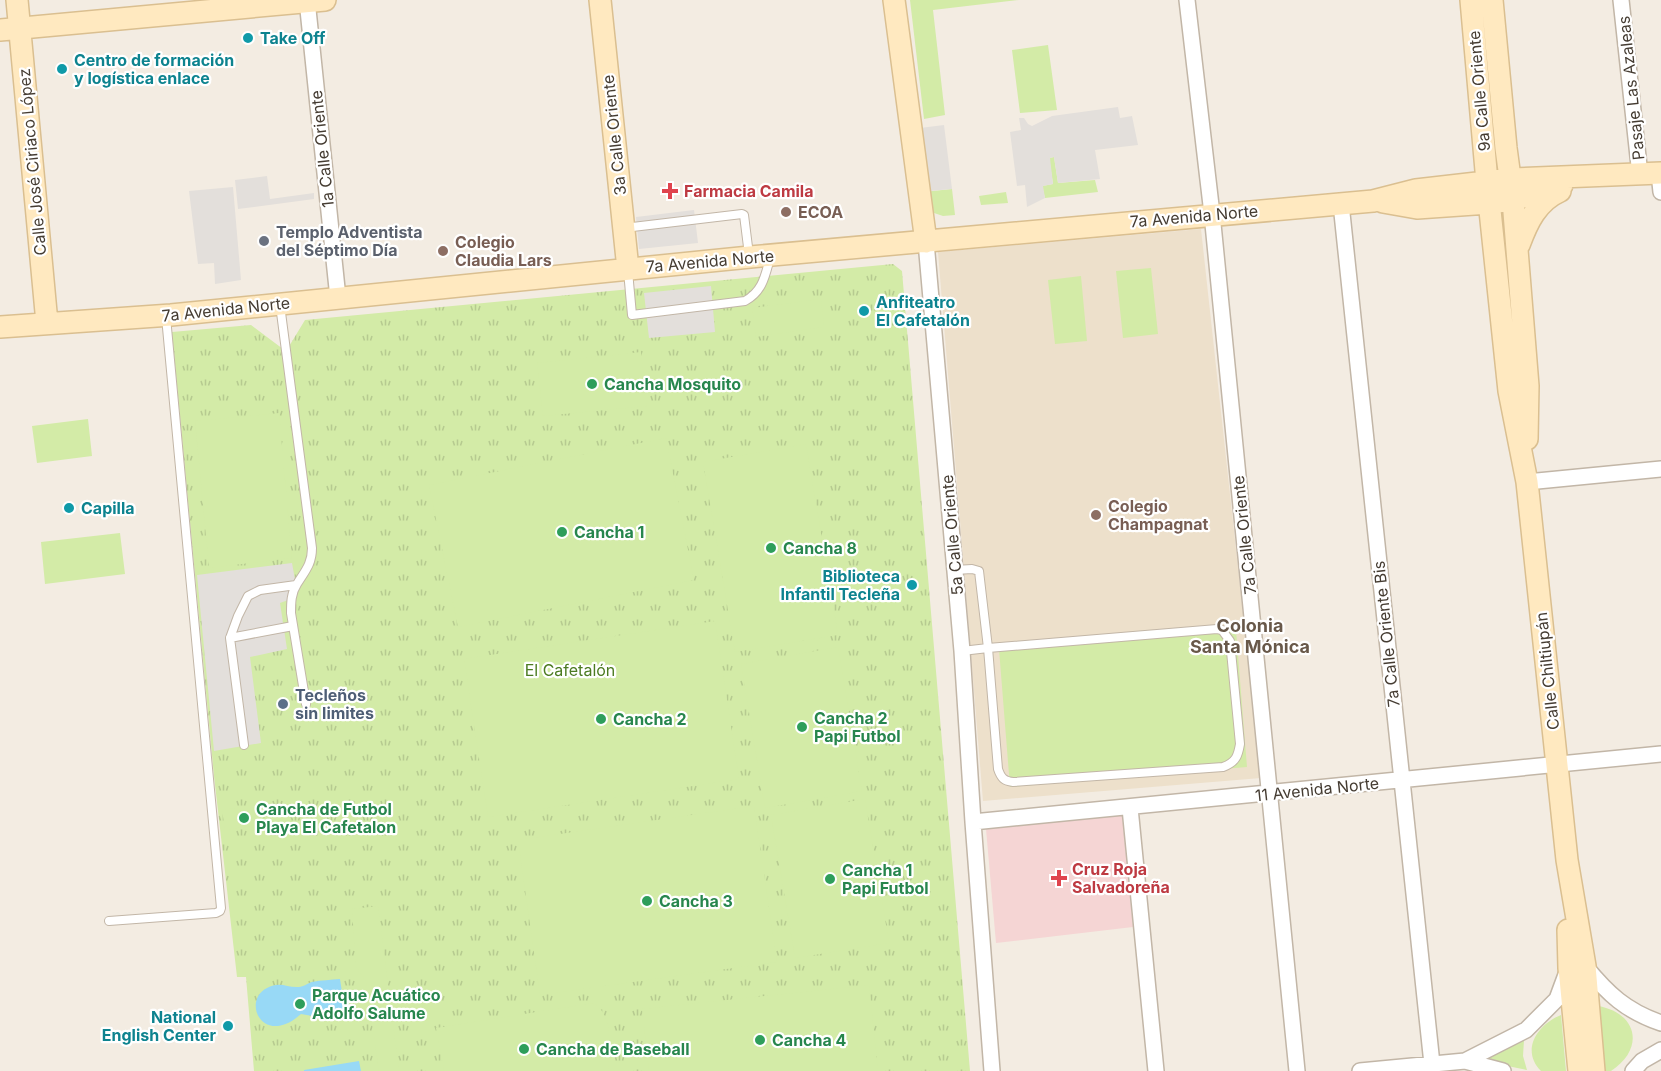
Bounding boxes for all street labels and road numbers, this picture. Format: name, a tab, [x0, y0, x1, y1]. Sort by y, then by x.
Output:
street label: Pasaje Las Azaleas	[1613, 15, 1649, 161]
street label: 9a Calle Oriente	[1464, 30, 1494, 152]
street label: Calle José Ciriaco López	[14, 68, 50, 256]
street label: 3a Calle Oriente	[598, 74, 630, 196]
street label: 1a Calle Oriente	[306, 89, 338, 209]
street label: 7a Avenida Norte	[1129, 200, 1259, 232]
street label: 7a Avenida Norte	[645, 245, 775, 277]
street label: 7a Avenida Norte	[161, 292, 291, 326]
street label: 5a Calle Oriente	[937, 474, 967, 596]
street label: 7a Calle Oriente	[1228, 474, 1260, 596]
street label: 7a Calle Oriente Bis	[1368, 560, 1404, 708]
street label: Calle Chiltiupán	[1531, 611, 1563, 731]
street label: 11 Avenida Norte	[1254, 773, 1380, 805]

